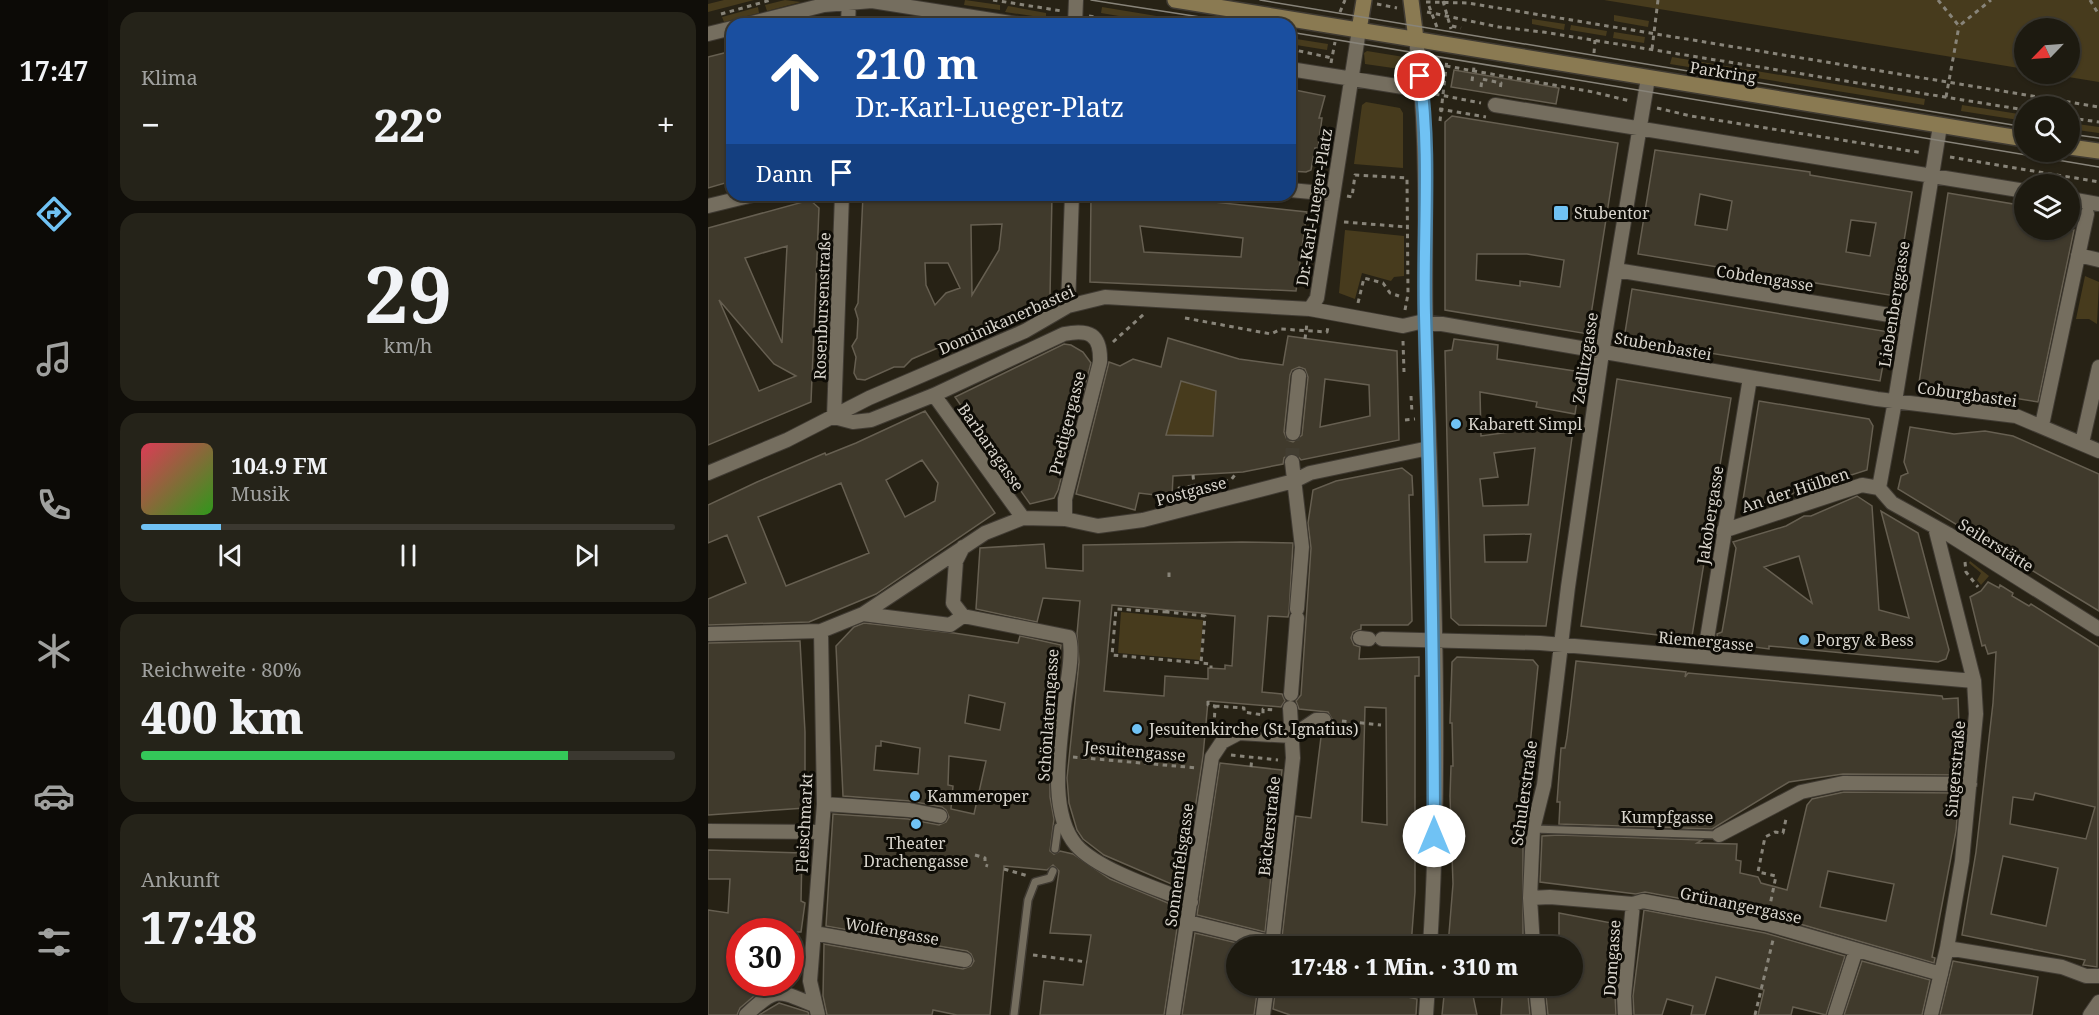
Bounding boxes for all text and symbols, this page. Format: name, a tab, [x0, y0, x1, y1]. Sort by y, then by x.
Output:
north arrow	[2014, 18, 2080, 84]
map controls	[2014, 18, 2080, 240]
text: 210 m	[855, 34, 979, 91]
icon: ahead	[756, 42, 834, 120]
pin	[1394, 50, 1445, 101]
text: 17:47	[19, 52, 89, 89]
street label: Parkring	[1688, 56, 1758, 88]
icon: arrive	[1403, 59, 1436, 92]
text: Klima	[141, 64, 198, 91]
text: Dr.-Karl-Lueger-Platz	[855, 88, 1124, 125]
text: 22°	[374, 94, 443, 155]
button: search	[2014, 96, 2080, 162]
text: −	[141, 102, 160, 147]
text: +	[657, 102, 675, 147]
street label: Dr.-Karl-Lueger-Platz	[1291, 127, 1337, 287]
icon: arrive	[825, 156, 858, 189]
text: Dann	[756, 158, 813, 188]
button: layers	[2014, 174, 2080, 240]
icon: directions	[33, 193, 75, 235]
place label: Stubentor	[1574, 202, 1650, 224]
marker: Stubentor	[1552, 204, 1570, 222]
street label: Rosenbursenstraße	[808, 232, 836, 380]
street label: Liebenberggasse	[1873, 239, 1915, 369]
text: 29	[364, 240, 452, 346]
street label: Cobdengasse	[1715, 259, 1815, 297]
street label: Dominikanerbastei	[935, 280, 1077, 360]
street label: Zedlitzgasse	[1567, 311, 1603, 405]
street label: Stubenbastei	[1613, 327, 1713, 365]
text: km/h	[383, 332, 433, 359]
icon: music	[33, 338, 75, 380]
street label: Predigergasse	[1044, 369, 1090, 477]
street label: Coburgbastei	[1916, 376, 2018, 412]
street label: Barbaragasse	[953, 399, 1029, 495]
place label: Kabarett Simpl	[1468, 413, 1582, 435]
marker: Kabarett Simpl	[1449, 417, 1463, 431]
text: 104.9 FM	[231, 450, 328, 480]
street label: An der Hülben	[1738, 462, 1852, 518]
street label: Jakobergasse	[1691, 464, 1729, 567]
street label: Postgasse	[1153, 471, 1229, 511]
text: Musik	[231, 480, 290, 507]
icon: phone	[33, 484, 75, 526]
street label: Seilerstätte	[1954, 513, 2038, 577]
icon: previous	[214, 539, 247, 572]
icon: pause	[392, 539, 425, 572]
icon: next	[570, 539, 603, 572]
street label: Riemergasse	[1657, 626, 1755, 656]
place label: Porgy & Bess	[1816, 629, 1914, 651]
icon: climate	[33, 630, 75, 672]
marker: Porgy & Bess	[1797, 633, 1811, 647]
street label: Schönlaterngasse	[1032, 648, 1064, 782]
text: Reichweite · 80%	[141, 656, 302, 683]
text: 400 km	[141, 686, 304, 747]
place label: Jesuitenkirche (St. Ignatius)	[1148, 718, 1359, 740]
street label: Singerstraße	[1940, 720, 1970, 818]
marker: Jesuitenkirche (St. Ignatius)	[1130, 722, 1144, 736]
street label: Jesuitengasse	[1082, 736, 1187, 766]
street label: Schulerstraße	[1506, 739, 1542, 847]
street label: Fleischmarkt	[790, 772, 818, 873]
icon: car	[33, 775, 75, 817]
street label: Bäckerstraße	[1253, 775, 1285, 877]
place label: Kammeroper	[927, 785, 1029, 807]
marker: Kammeroper	[908, 789, 922, 803]
street label: Sonnenfelsgasse	[1159, 802, 1199, 928]
position arrow	[1402, 804, 1466, 868]
street label: Kumpfgasse	[1621, 806, 1713, 828]
marker: Theater Drachengasse	[909, 817, 923, 831]
place label: Theater Drachengasse	[863, 832, 969, 872]
text: Ankunft	[141, 866, 220, 893]
street label: Grünangergasse	[1678, 881, 1804, 929]
text: 17:48	[141, 896, 257, 957]
street label: Wolfengasse	[843, 912, 941, 950]
speed limit sign: 30	[726, 918, 804, 996]
street label: Domgasse	[1598, 919, 1626, 997]
icon: filters	[33, 921, 75, 963]
text: 17:48 · 1 Min. · 310 m	[1291, 951, 1518, 981]

